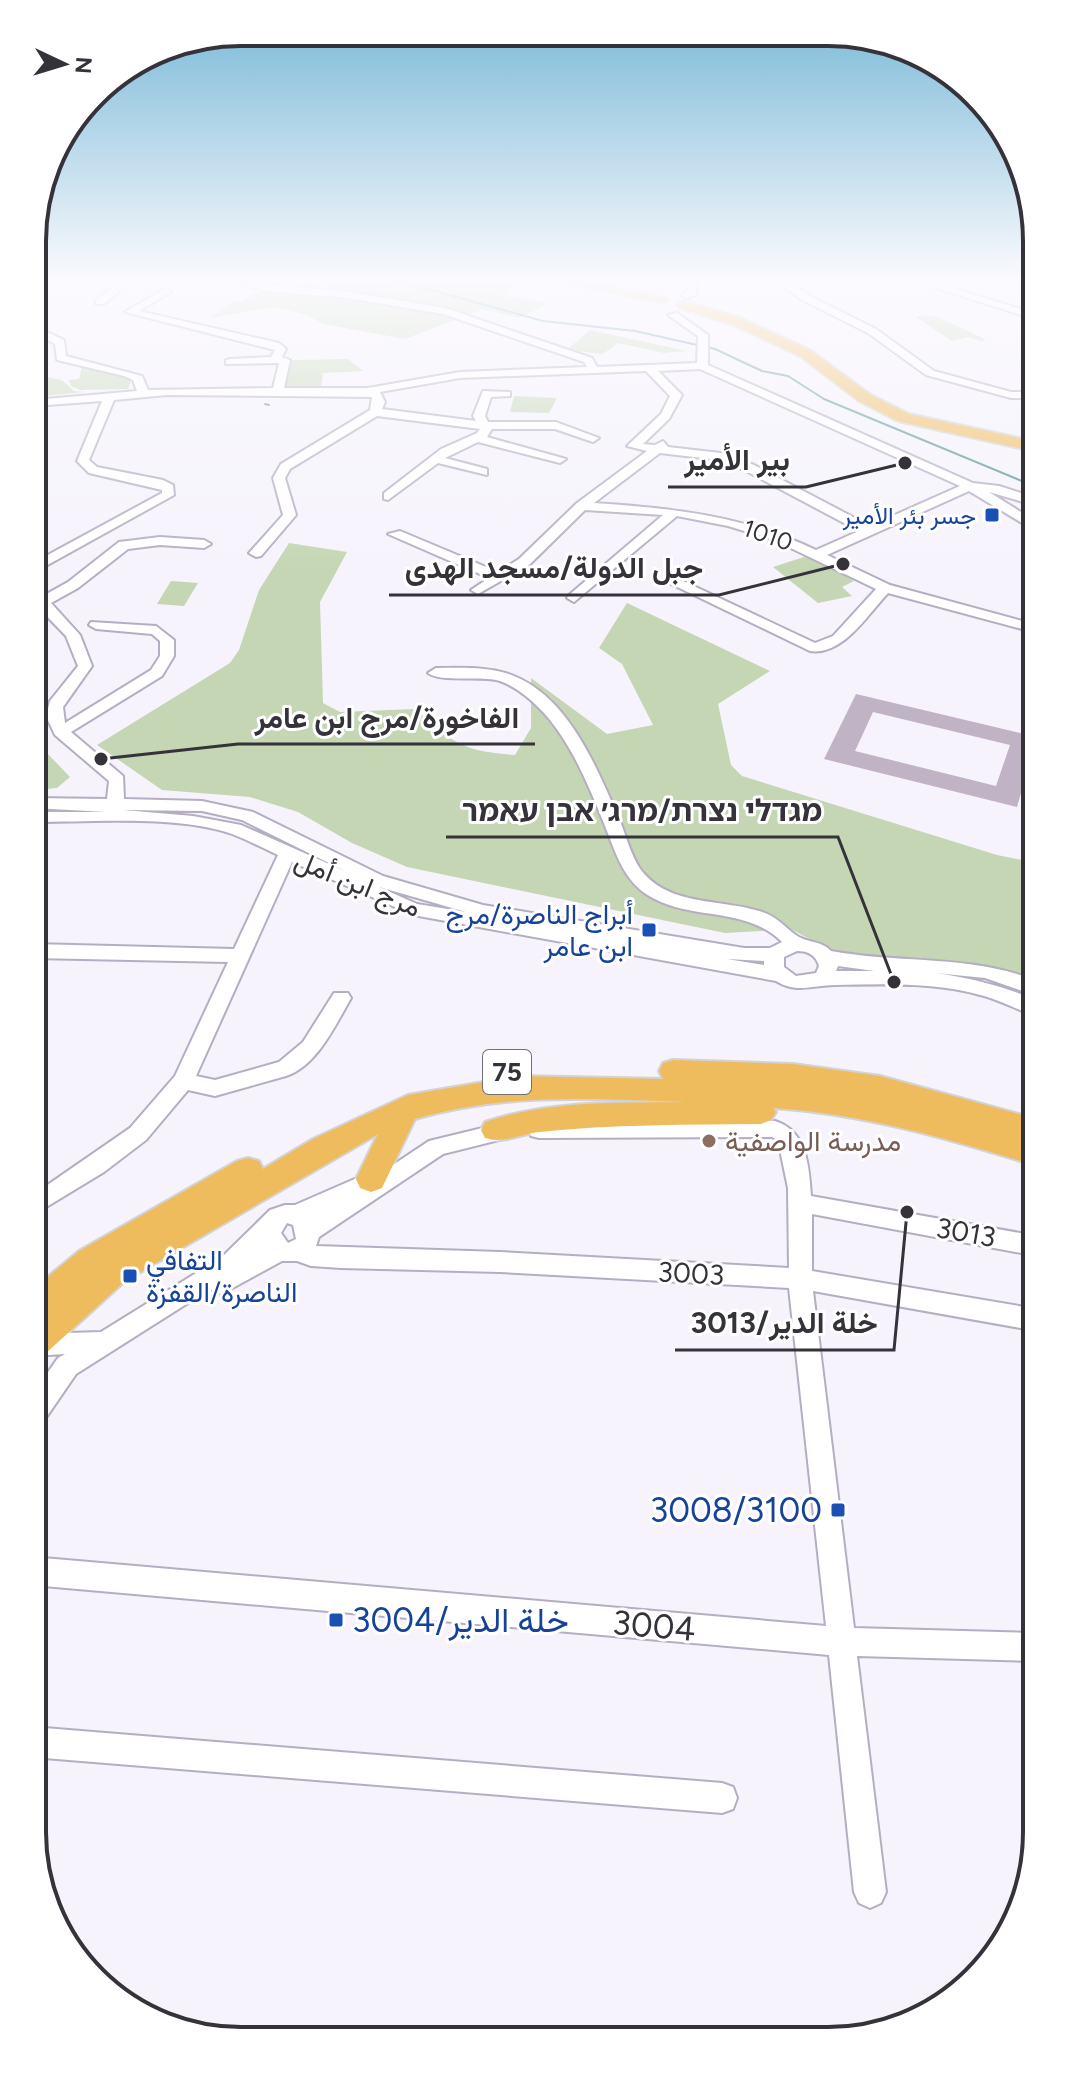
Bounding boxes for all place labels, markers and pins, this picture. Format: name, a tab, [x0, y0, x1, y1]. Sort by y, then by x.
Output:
callout: بير الأمير	[668, 433, 806, 487]
place label: جسر بئر الأمير	[842, 501, 976, 531]
marker: جسر بئر الأمير	[983, 506, 1001, 524]
callout: جبل الدولة/مسجد الهدى	[389, 541, 719, 595]
callout: الفاخورة/مرج ابن عامر	[238, 690, 535, 744]
callout: מגדלי נצרת/מרג׳ אבן עאמר	[446, 783, 838, 837]
place label: أبراج الناصرة/مرج ابن عامر	[445, 897, 633, 964]
marker: أبراج الناصرة/مرج ابن عامر	[640, 921, 658, 939]
place label: مدرسة الواصفية	[725, 1124, 901, 1159]
marker: مدرسة الواصفية	[700, 1132, 718, 1150]
place label: التفافي الناصرة/القفزة	[146, 1243, 297, 1310]
marker: التفافي الناصرة/القفزة	[121, 1267, 139, 1285]
callout: خلة الدير/3013	[675, 1296, 894, 1350]
place label: 3008/3100	[650, 1490, 822, 1531]
marker: 3008/3100	[829, 1501, 847, 1519]
place label: خلة الدير/3004	[352, 1600, 569, 1641]
marker: خلة الدير/3004	[327, 1611, 345, 1629]

